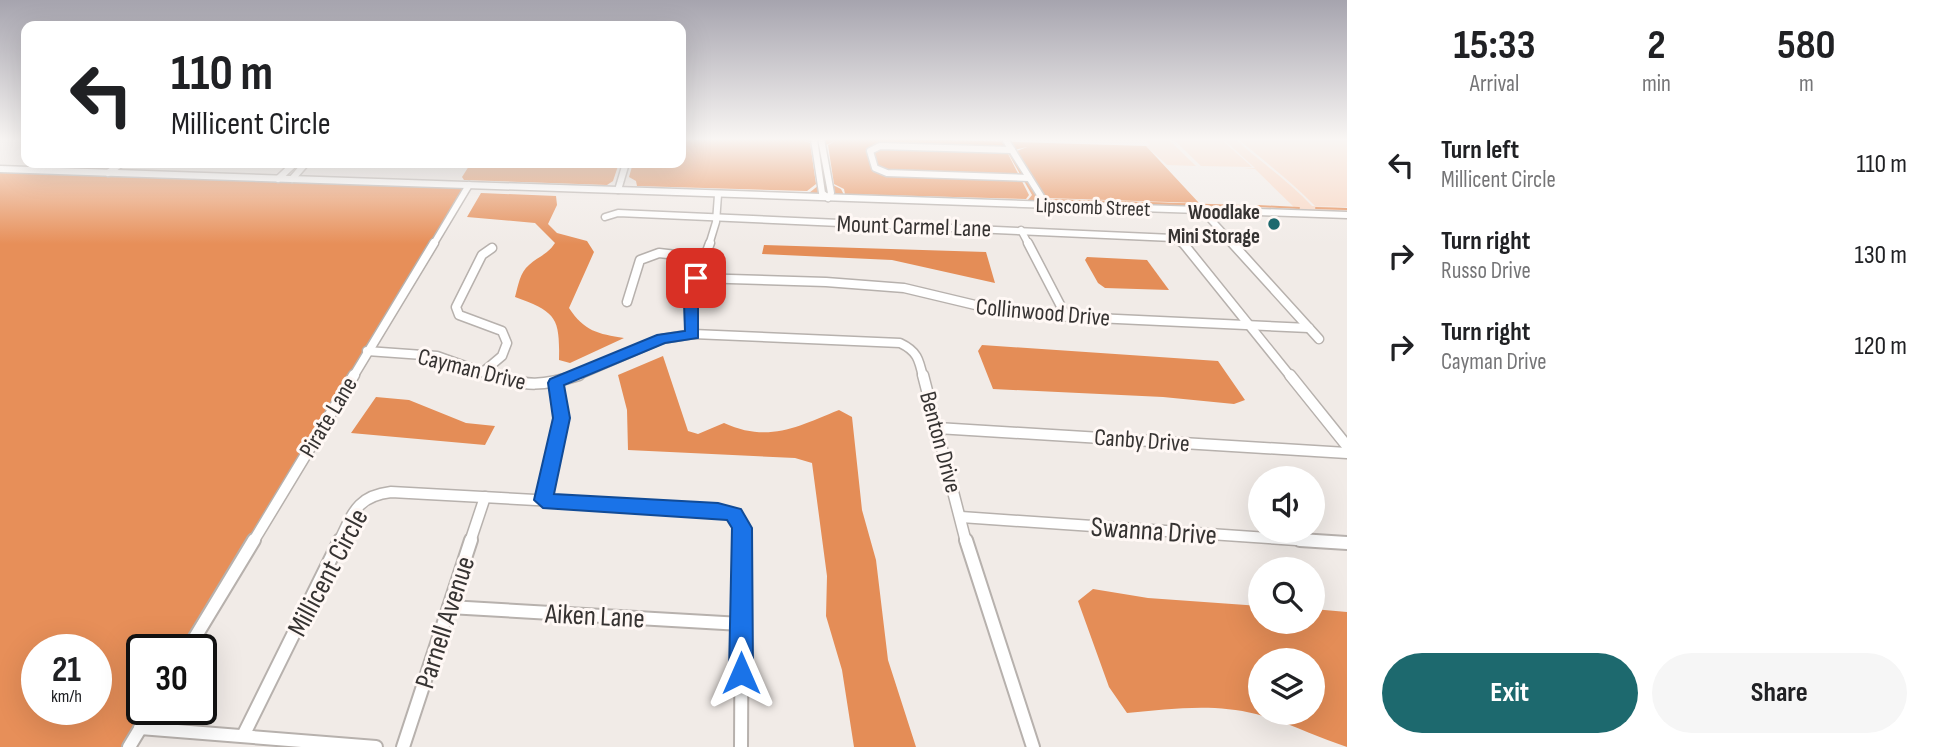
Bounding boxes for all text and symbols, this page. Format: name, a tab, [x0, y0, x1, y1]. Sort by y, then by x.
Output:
text: 15:33	[1453, 20, 1535, 71]
text: 2	[1647, 20, 1666, 71]
text: 580	[1777, 20, 1836, 71]
text: 110 m	[171, 45, 273, 104]
icon: left	[56, 49, 147, 140]
text: Arrival	[1470, 70, 1519, 98]
text: min	[1642, 70, 1671, 98]
text: m	[1799, 70, 1814, 98]
text: Millicent Circle	[171, 105, 331, 144]
text: Turn left	[1441, 135, 1519, 166]
icon: left	[1382, 146, 1420, 184]
text: 110 m	[1856, 149, 1907, 180]
text: Millicent Circle	[1441, 166, 1556, 194]
street label: Lipscomb Street	[1035, 193, 1151, 222]
place label: Woodlake Mini Storage	[1168, 200, 1260, 249]
street label: Mount Carmel Lane	[836, 209, 992, 244]
marker: Woodlake Mini Storage	[1266, 216, 1282, 232]
text: Turn right	[1441, 226, 1530, 257]
icon: right	[1382, 237, 1420, 275]
text: 130 m	[1855, 240, 1907, 271]
pin	[666, 248, 726, 308]
text: Russo Drive	[1441, 257, 1531, 285]
icon: arrive	[677, 259, 715, 297]
street label: Collinwood Drive	[975, 292, 1111, 333]
text: Turn right	[1441, 317, 1530, 348]
icon: right	[1382, 328, 1420, 366]
text: 120 m	[1854, 331, 1907, 362]
street label: Cayman Drive	[415, 342, 529, 397]
text: Cayman Drive	[1441, 348, 1547, 376]
street label: Pirate Lane	[293, 372, 364, 463]
street label: Benton Drive	[913, 388, 968, 496]
street label: Canby Drive	[1093, 423, 1191, 458]
map controls	[1248, 466, 1325, 725]
button: sound	[1248, 466, 1325, 543]
street label: Millicent Circle	[281, 503, 376, 642]
street label: Swanna Drive	[1090, 511, 1218, 552]
street label: Parnell Avenue	[409, 552, 482, 693]
button: search	[1248, 557, 1325, 634]
street label: Aiken Lane	[543, 597, 645, 636]
speed limit sign: 30	[126, 634, 217, 725]
position arrow	[704, 636, 778, 710]
button: layers	[1248, 648, 1325, 725]
text: 21	[52, 649, 81, 692]
button: Exit	[1382, 653, 1638, 733]
button: Share	[1652, 653, 1907, 733]
text: km/h	[51, 686, 82, 707]

